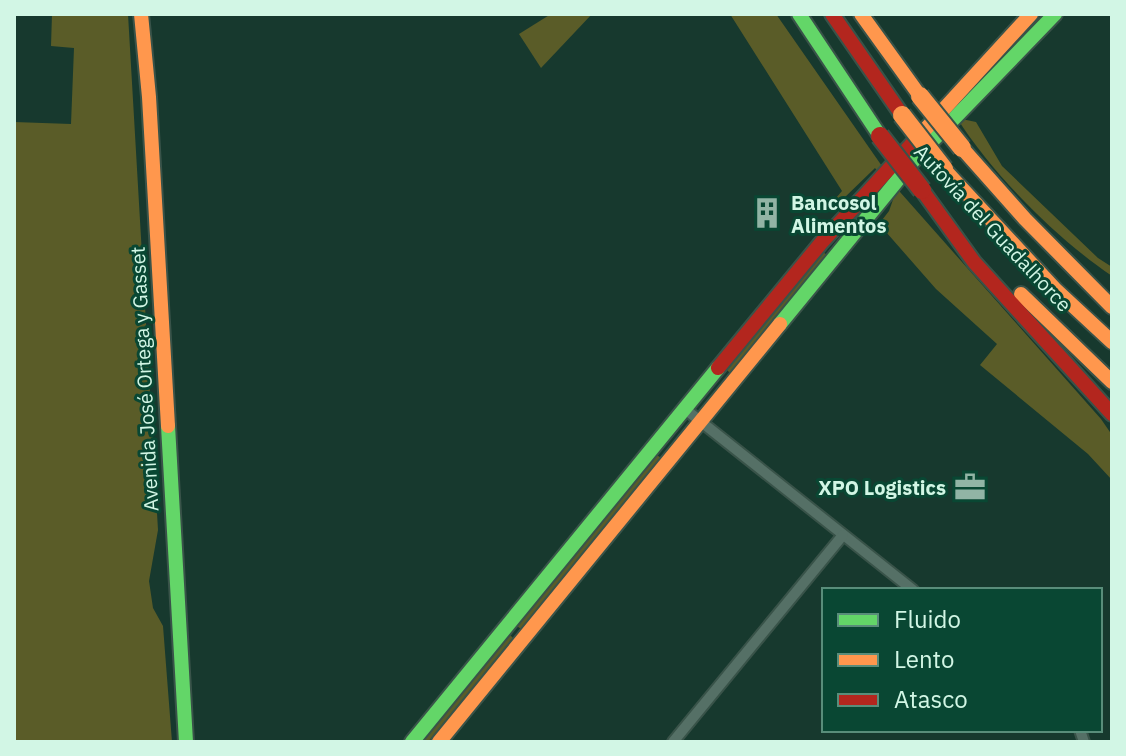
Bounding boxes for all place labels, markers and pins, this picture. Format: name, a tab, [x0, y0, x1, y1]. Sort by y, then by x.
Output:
place label: Bancosol Alimentos	[791, 189, 886, 239]
building icon: Bancosol Alimentos	[750, 196, 784, 230]
office icon: XPO Logistics	[953, 470, 987, 504]
place label: XPO Logistics	[818, 474, 946, 501]

